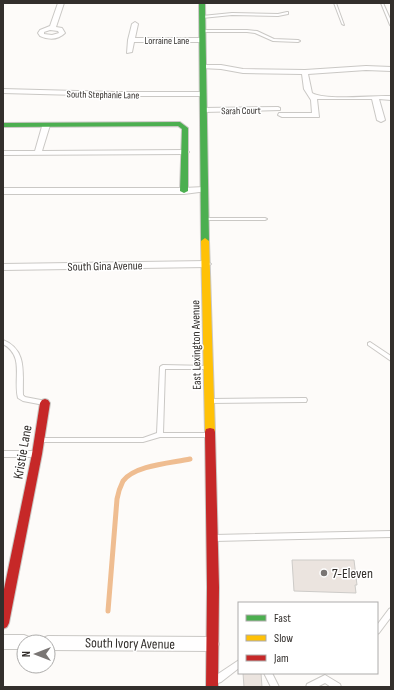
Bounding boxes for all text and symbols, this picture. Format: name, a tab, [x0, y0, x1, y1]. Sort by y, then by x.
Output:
street label: Lorraine Lane	[145, 35, 189, 47]
street label: South Stephanie Lane	[67, 88, 139, 102]
street label: Sarah Court	[221, 105, 261, 117]
street label: South Gina Avenue	[67, 258, 143, 275]
street label: East Lexington Avenue	[188, 300, 205, 390]
street label: Kristie Lane	[9, 424, 36, 481]
place label: 7-Eleven	[332, 565, 373, 582]
marker: 7-Eleven	[319, 568, 329, 578]
legend	[238, 602, 378, 674]
text: Fast	[274, 611, 291, 626]
text: Slow	[274, 631, 293, 646]
north arrow	[16, 634, 56, 674]
street label: South Ivory Avenue	[85, 634, 175, 653]
text: N	[20, 651, 33, 657]
text: Jam	[273, 651, 289, 666]

